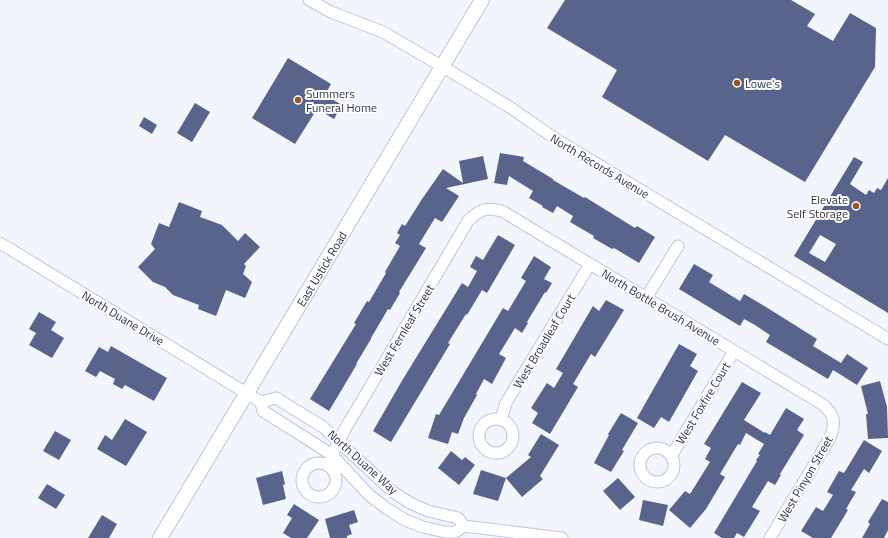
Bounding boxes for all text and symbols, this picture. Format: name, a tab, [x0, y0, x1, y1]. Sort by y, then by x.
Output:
place label: Lowe's	[745, 74, 780, 93]
marker: Lowe's	[732, 78, 742, 88]
place label: Summers Funeral Home	[306, 84, 377, 117]
marker: Summers Funeral Home	[293, 95, 303, 105]
street label: North Records Avenue	[547, 129, 653, 203]
place label: Elevate Self Storage	[787, 190, 848, 223]
marker: Elevate Self Storage	[851, 201, 861, 211]
street label: East Ustick Road	[291, 227, 351, 310]
street label: North Bottle Brush Avenue	[598, 264, 724, 350]
street label: West Fernleaf Street	[369, 280, 439, 379]
street label: North Duane Drive	[78, 286, 168, 350]
street label: West Broadleaf Court	[508, 289, 580, 392]
street label: West Foxfire Court	[671, 357, 736, 448]
street label: North Duane Way	[323, 425, 403, 499]
street label: West Pinyon Street	[773, 432, 838, 526]

